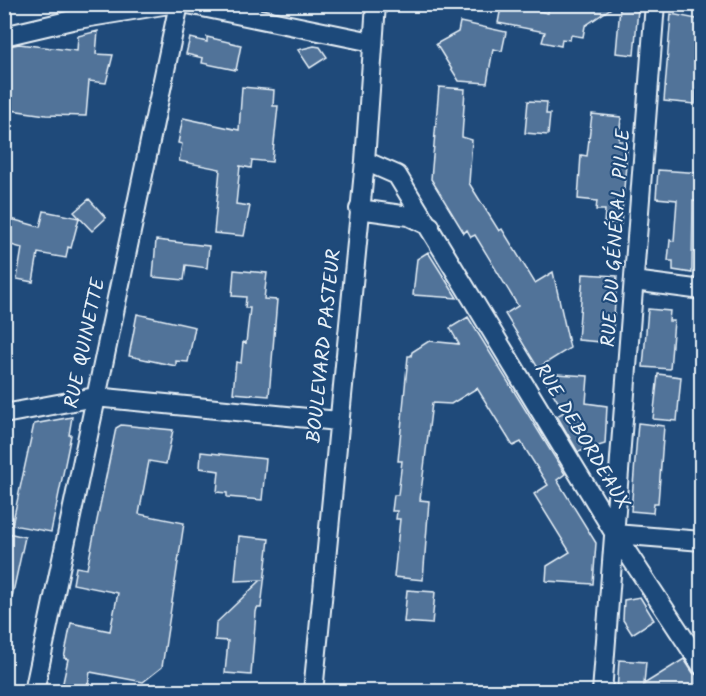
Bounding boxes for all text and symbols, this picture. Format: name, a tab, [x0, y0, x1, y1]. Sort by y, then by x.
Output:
street label: RUE DU GÉNÉRAL PILLE	[593, 127, 641, 348]
street label: BOULEVARD PASTEUR	[299, 247, 351, 445]
street label: RUE QUINETTE	[57, 274, 116, 412]
street label: RUE DEBORDEAUX	[525, 358, 638, 517]

